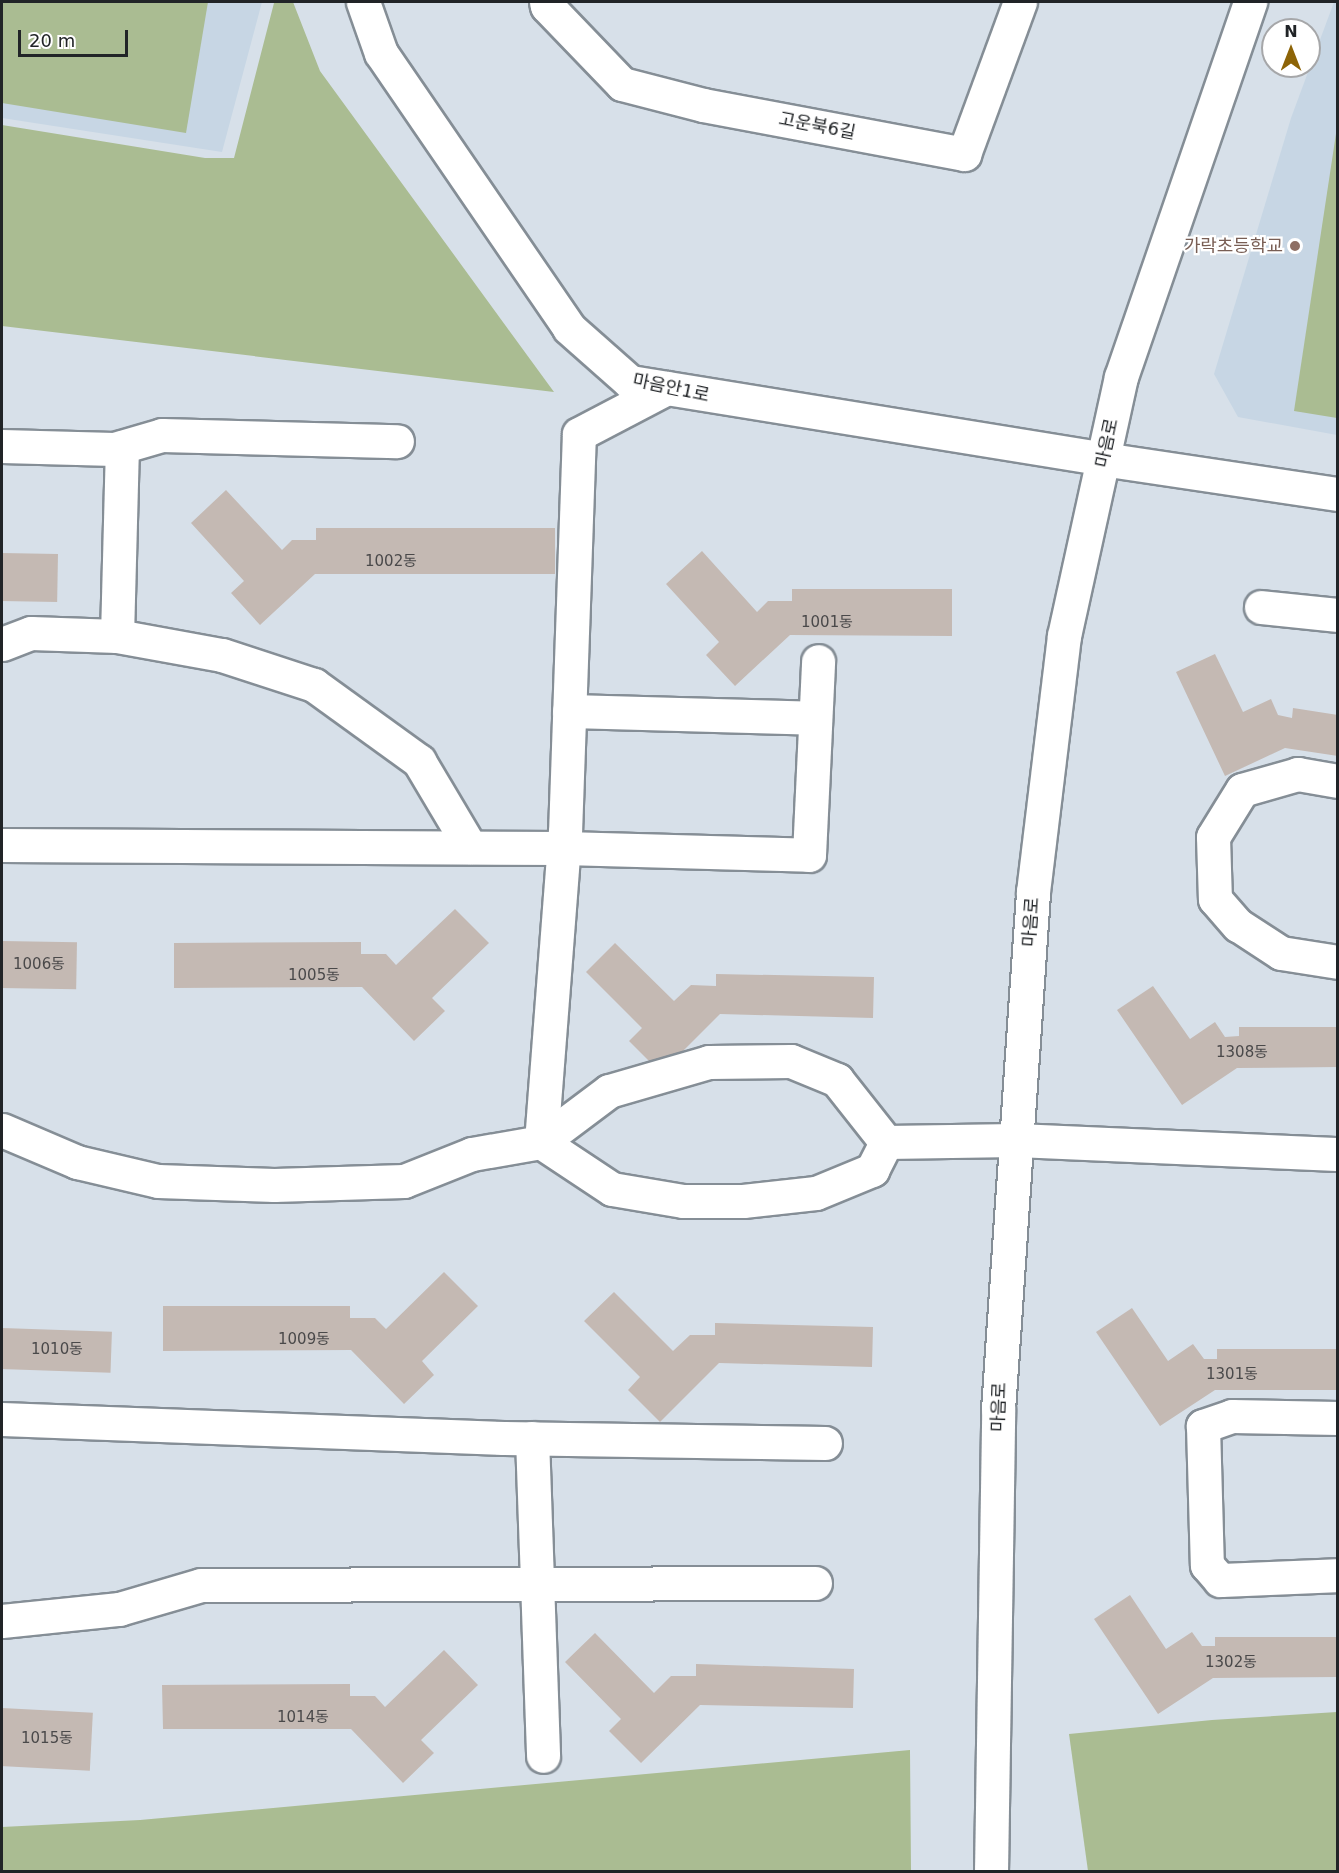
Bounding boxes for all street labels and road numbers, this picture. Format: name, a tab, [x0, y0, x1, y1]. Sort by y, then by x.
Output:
street label: 고운북6길	[777, 108, 857, 144]
street label: 마음안1로	[631, 369, 711, 407]
street label: 마음로	[1091, 416, 1123, 470]
street label: 마음로	[1018, 896, 1044, 948]
street label: 마음로	[987, 1382, 1011, 1432]

